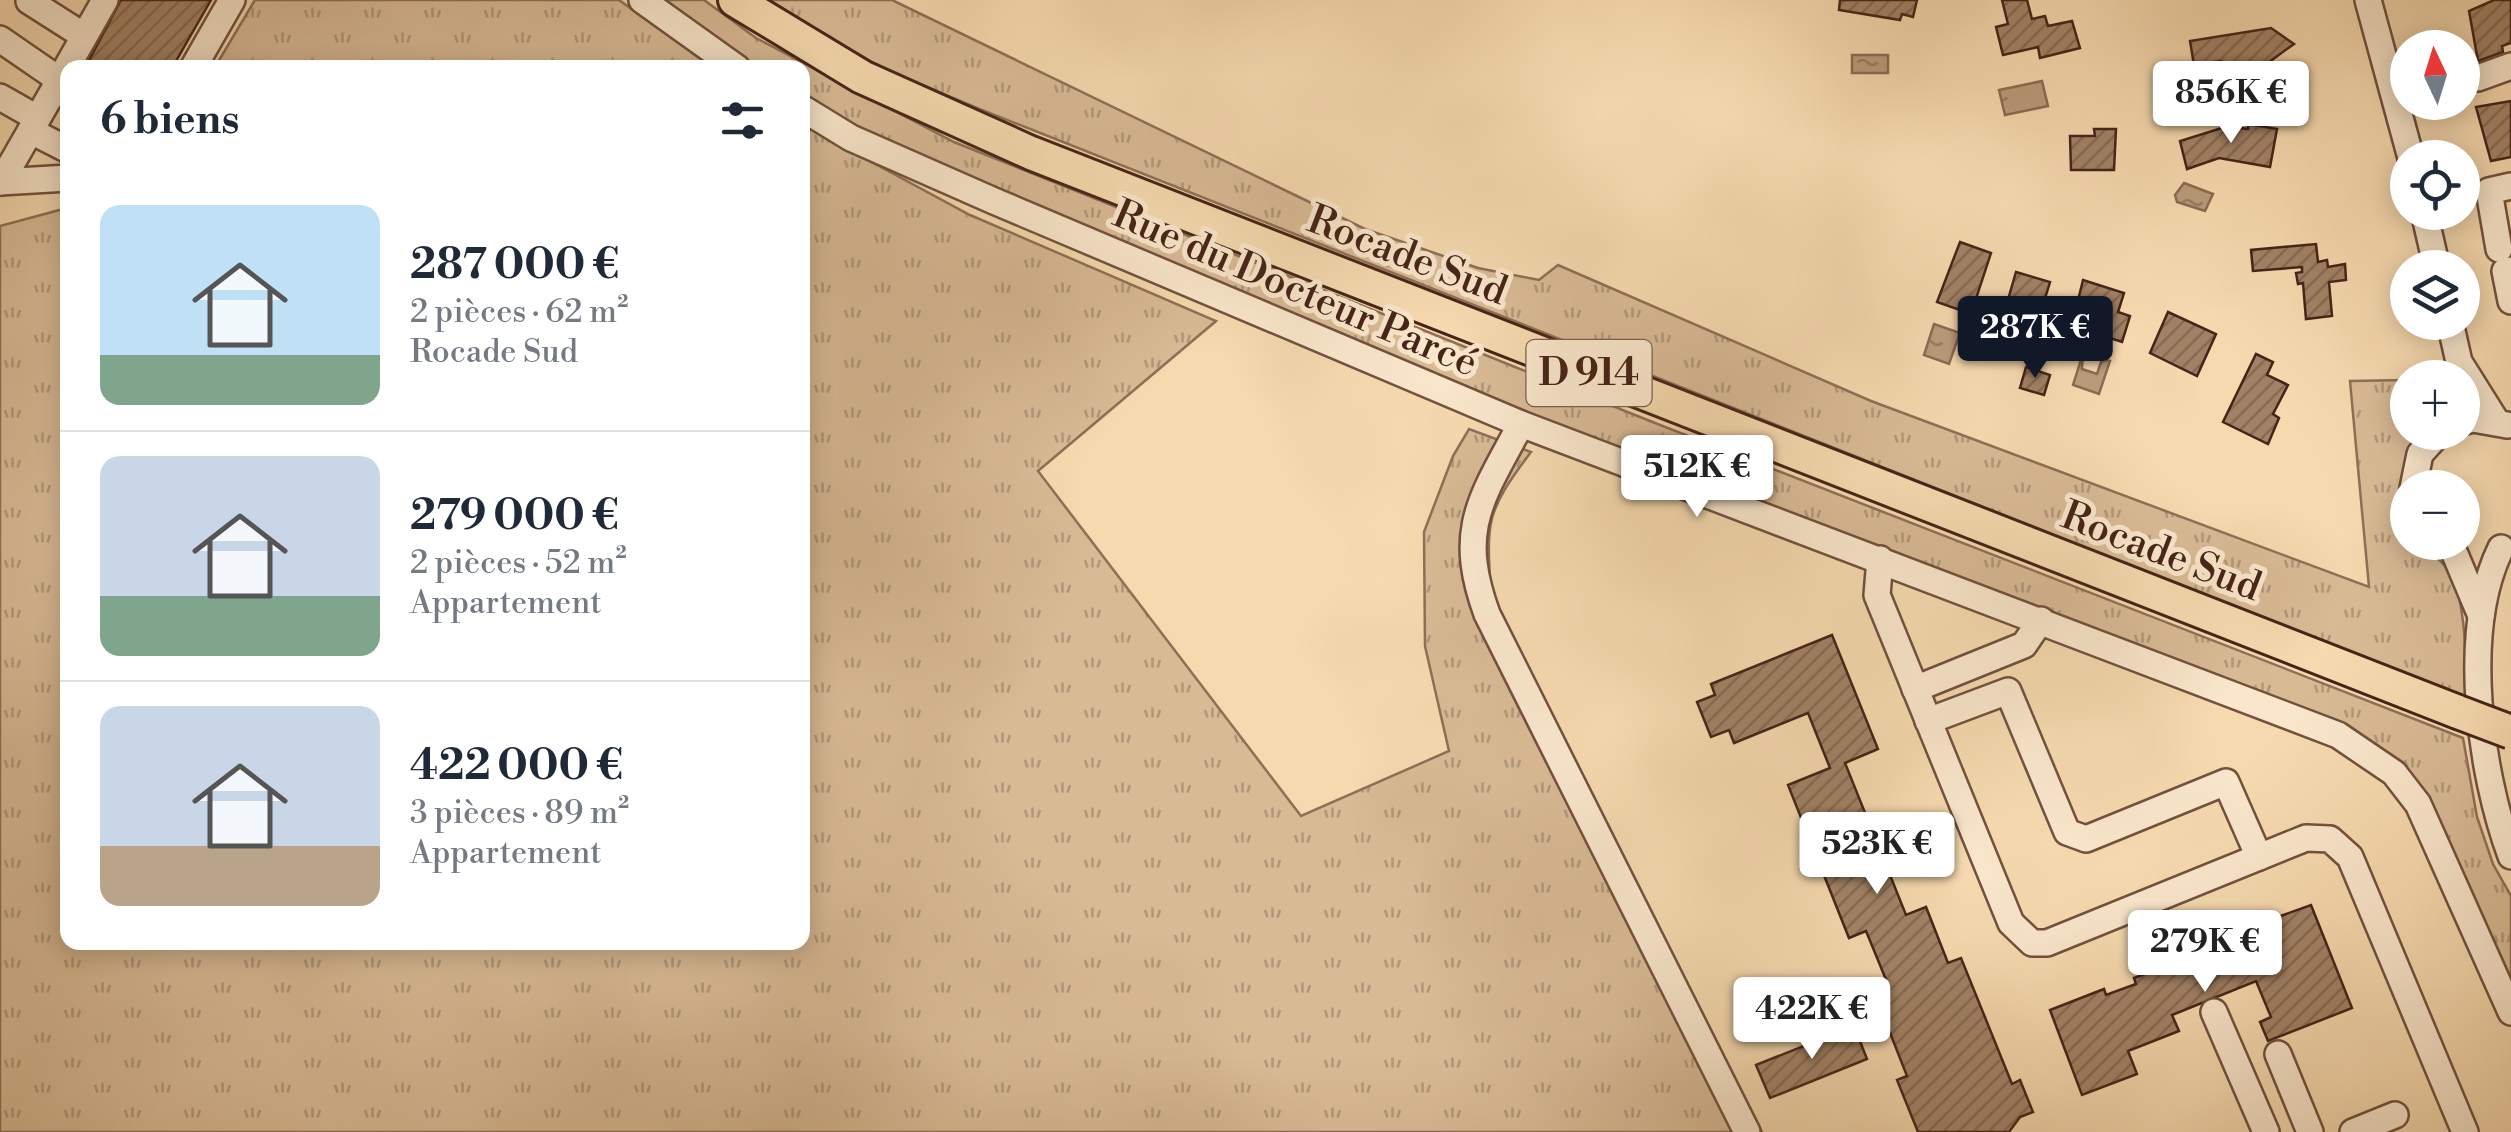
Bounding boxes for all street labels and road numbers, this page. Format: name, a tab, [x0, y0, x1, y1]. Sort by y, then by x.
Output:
street label: Rue du Docteur Parcé	[1105, 190, 1485, 388]
street label: Rocade Sud	[1300, 195, 1514, 317]
road number: D 914	[1526, 340, 1652, 406]
street label: Rocade Sud	[2054, 491, 2268, 613]

